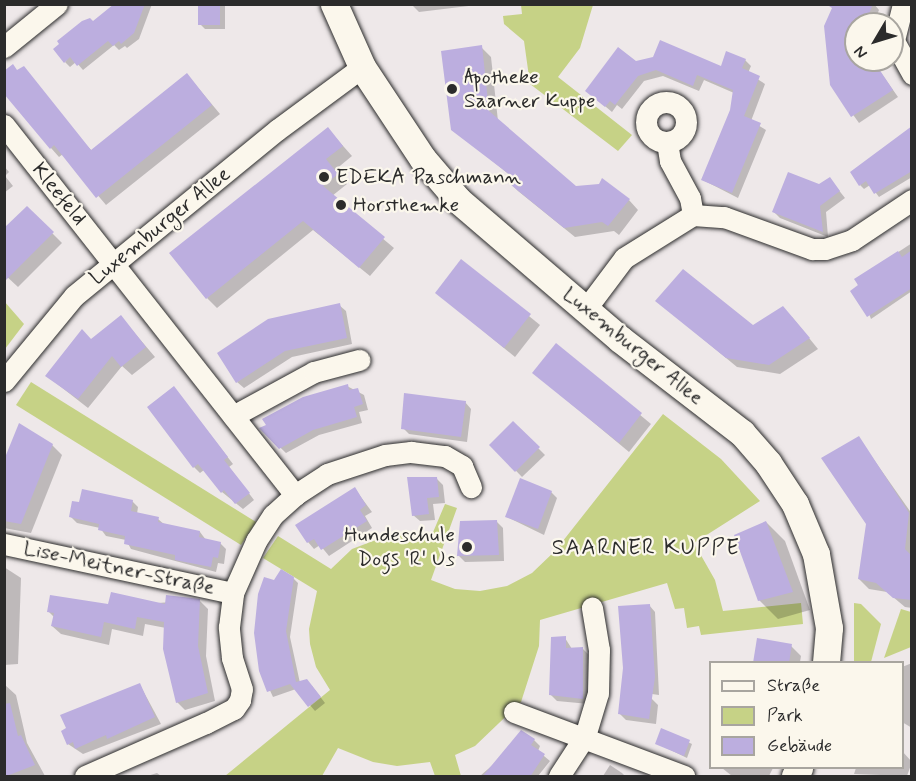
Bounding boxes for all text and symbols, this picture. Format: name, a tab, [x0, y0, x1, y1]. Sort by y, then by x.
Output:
north arrow	[844, 12, 904, 72]
text: N	[849, 41, 873, 63]
place label: Apotheke Saarner Kuppe	[464, 64, 597, 114]
marker: Apotheke Saarner Kuppe	[445, 82, 459, 96]
street label: Kleefeld	[26, 158, 92, 230]
street label: Luxemburger Allee	[84, 161, 236, 291]
place label: EDEKA Paschmann	[336, 164, 519, 190]
marker: EDEKA Paschmann	[317, 170, 331, 184]
place label: Horsthemke	[353, 192, 459, 218]
marker: Horsthemke	[334, 198, 348, 212]
street label: Luxemburger Allee	[557, 281, 709, 411]
place label: Hundeschule Dogs 'R' Us	[344, 522, 455, 572]
street label: Lise-Meitner-Straße	[21, 535, 217, 601]
district label: SAARNER KUPPE	[551, 536, 741, 562]
marker: Hundeschule Dogs 'R' Us	[460, 540, 474, 554]
legend	[709, 661, 904, 769]
text: Straße	[767, 674, 820, 698]
text: Park	[767, 704, 803, 728]
text: Gebäude	[767, 734, 832, 758]

